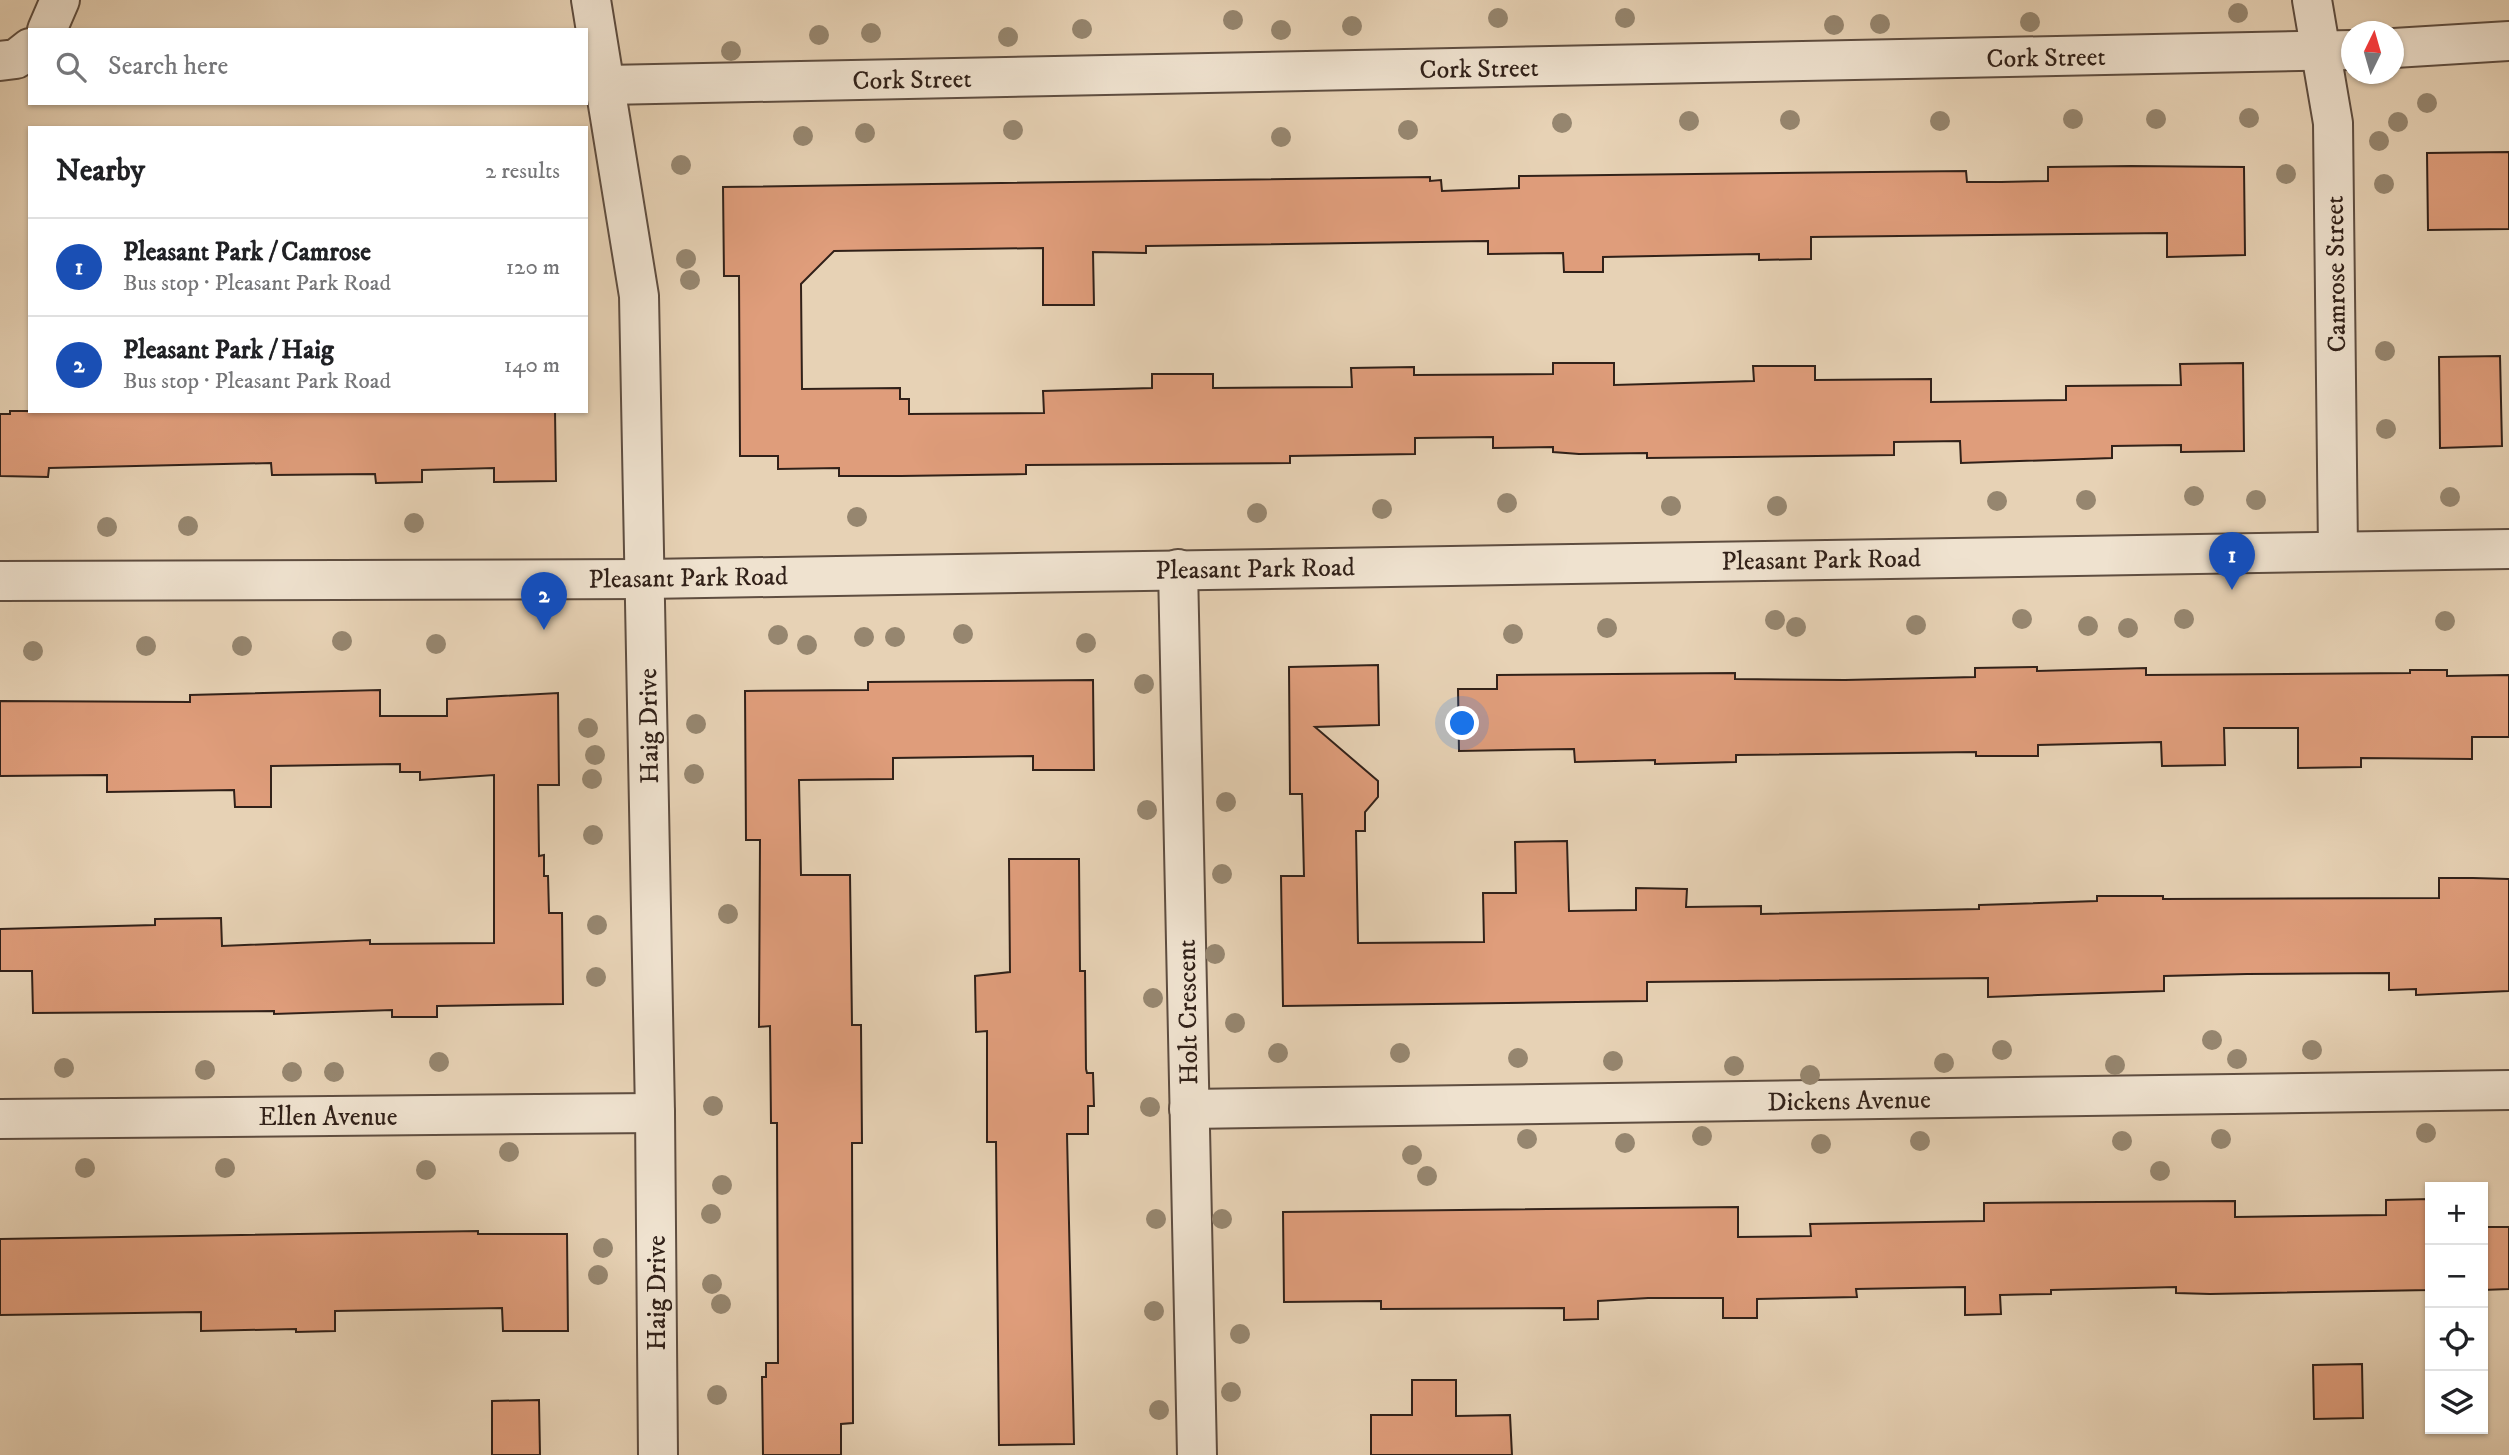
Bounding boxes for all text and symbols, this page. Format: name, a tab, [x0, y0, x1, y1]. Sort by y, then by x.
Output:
north arrow	[2341, 21, 2404, 84]
search box	[28, 28, 588, 105]
street label: Cork Street	[1986, 41, 2106, 76]
icon: search	[52, 48, 90, 86]
text: Search here	[108, 50, 228, 83]
street label: Cork Street	[1419, 52, 1539, 87]
street label: Cork Street	[852, 63, 972, 98]
text: Nearby	[56, 153, 145, 190]
text: 2 results	[485, 157, 560, 186]
street label: Camrose Street	[2319, 195, 2354, 353]
text: Pleasant Park / Camrose	[123, 236, 371, 269]
text: 1	[75, 253, 83, 282]
text: 120 m	[506, 253, 560, 282]
text: Bus stop · Pleasant Park Road	[123, 269, 391, 298]
text: Pleasant Park / Haig	[123, 334, 334, 367]
text: 2	[73, 351, 85, 380]
text: 140 m	[504, 351, 560, 380]
text: Bus stop · Pleasant Park Road	[123, 367, 391, 396]
pin: 1	[2209, 532, 2255, 590]
street label: Pleasant Park Road	[1721, 542, 1921, 579]
street label: Pleasant Park Road	[1155, 551, 1355, 588]
street label: Pleasant Park Road	[588, 560, 788, 597]
pin: 2	[521, 572, 567, 630]
street label: Haig Drive	[632, 668, 667, 784]
your location	[1445, 706, 1479, 740]
street label: Holt Crescent	[1171, 939, 1206, 1085]
street label: Dickens Avenue	[1767, 1084, 1931, 1119]
street label: Ellen Avenue	[259, 1101, 397, 1134]
map controls	[2425, 1182, 2488, 1434]
button: +	[2425, 1182, 2488, 1245]
street label: Haig Drive	[641, 1235, 674, 1351]
button: −	[2425, 1245, 2488, 1308]
button: locate	[2425, 1308, 2488, 1371]
button: layers	[2425, 1371, 2488, 1434]

